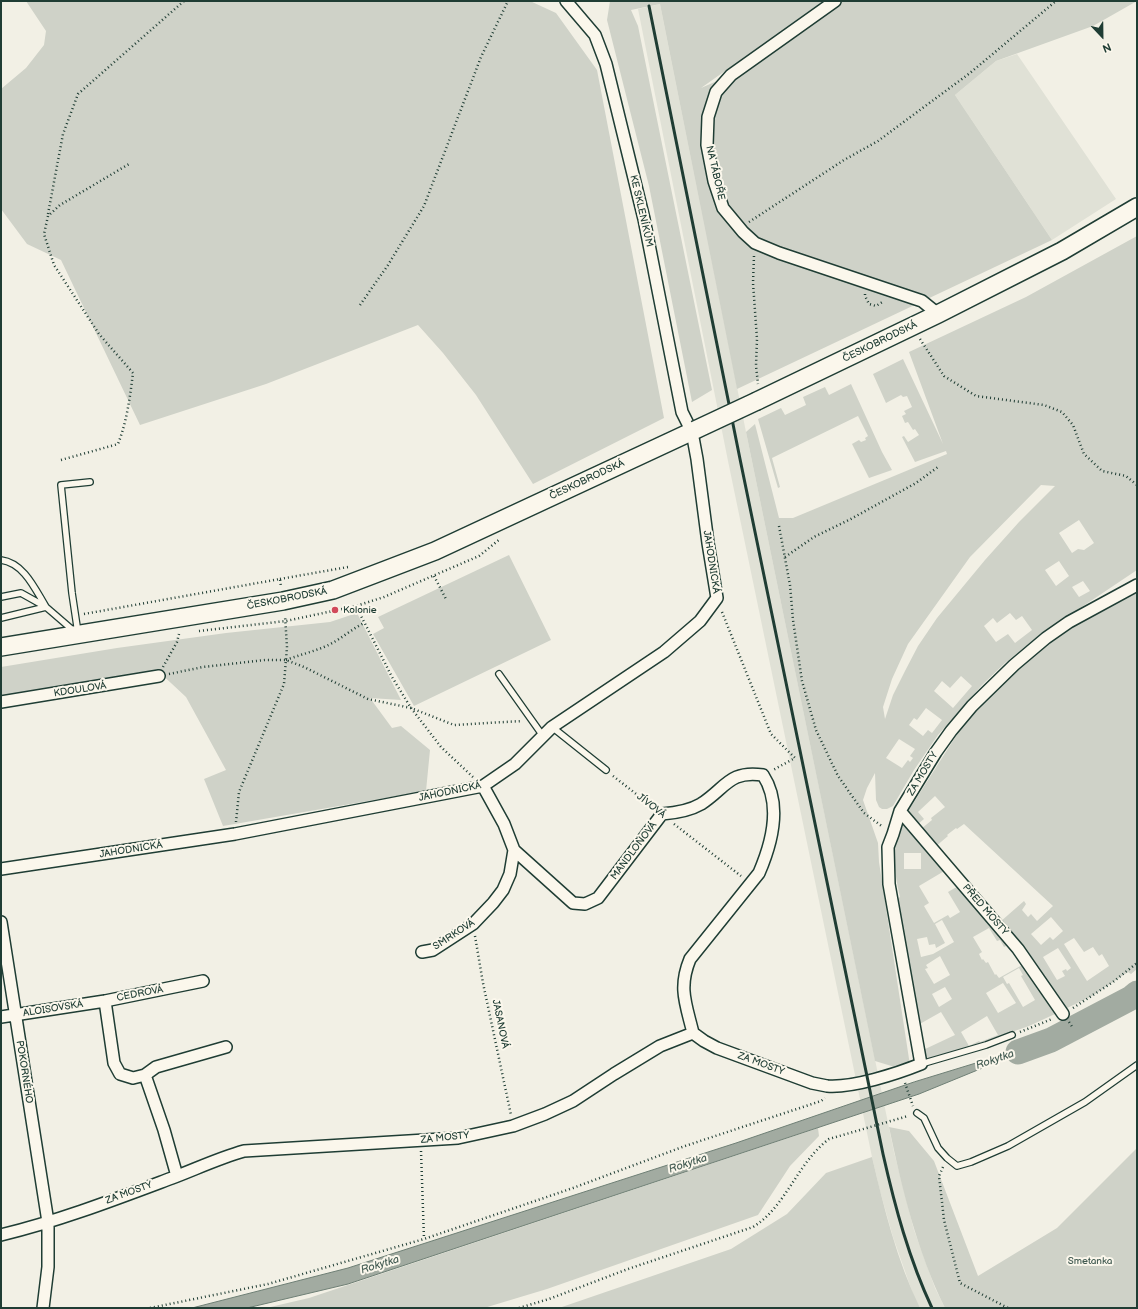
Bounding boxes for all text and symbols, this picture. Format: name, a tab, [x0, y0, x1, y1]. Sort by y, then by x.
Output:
north arrow	[1082, 16, 1122, 56]
text: N	[1100, 40, 1113, 55]
street label: NA TÁBOŘE	[703, 145, 727, 201]
street label: KE SKLENÍKŮM	[627, 174, 655, 248]
street label: ČESKOBRODSKÁ	[841, 319, 919, 365]
street label: ČESKOBRODSKÁ	[548, 457, 626, 503]
street label: JAHODNICKÁ	[700, 530, 722, 594]
street label: ČESKOBRODSKÁ	[246, 585, 328, 613]
place label: Kolonie	[343, 604, 377, 616]
marker: Kolonie	[330, 605, 340, 615]
street label: KDOULOVÁ	[53, 680, 107, 700]
street label: ZA MOSTY	[905, 750, 941, 798]
street label: JAHODNICKÁ	[418, 780, 482, 804]
street label: JÍVOVÁ	[634, 791, 668, 821]
street label: MANDLOŇOVÁ	[608, 820, 660, 882]
street label: JAHODNICKÁ	[99, 839, 163, 861]
street label: PŘED MOSTY	[960, 882, 1010, 938]
street label: SMRKOVÁ	[431, 917, 477, 953]
street label: CEDROVÁ	[116, 984, 164, 1004]
street label: ALOISOVSKÁ	[22, 998, 84, 1020]
street label: JASANOVÁ	[489, 999, 511, 1049]
street label: POKORNÉHO	[13, 1040, 35, 1104]
water label: Rokytka	[974, 1047, 1016, 1073]
street label: ZA MOSTY	[736, 1050, 786, 1078]
street label: ZA MOSTY	[420, 1129, 470, 1147]
water label: Rokytka	[667, 1152, 709, 1176]
street label: ZA MOSTY	[104, 1179, 154, 1207]
water label: Rokytka	[359, 1253, 401, 1277]
park label: Smetanka	[1068, 1255, 1112, 1267]

